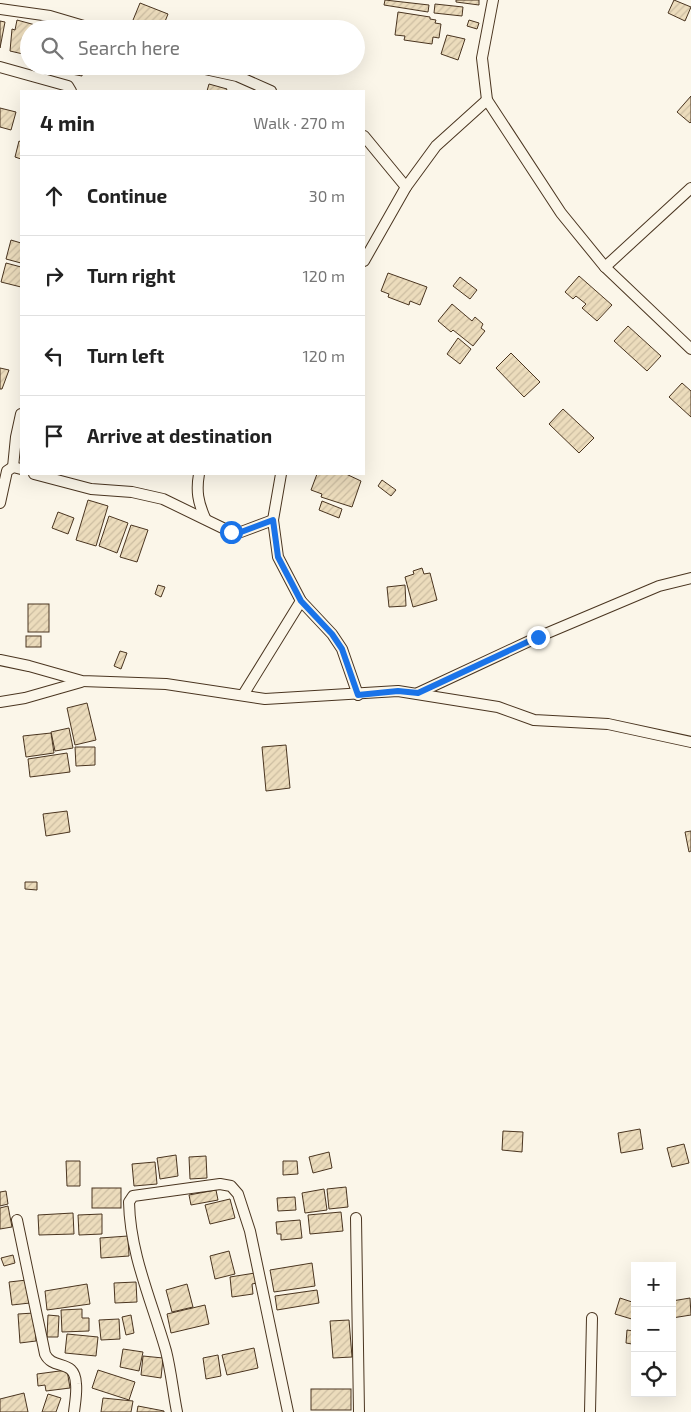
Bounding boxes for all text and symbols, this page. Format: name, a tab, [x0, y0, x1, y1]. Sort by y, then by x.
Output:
search box	[20, 20, 365, 75]
icon: search	[38, 34, 66, 62]
text: Search here	[78, 36, 180, 59]
text: 4 min	[40, 110, 95, 135]
text: Walk · 270 m	[253, 113, 345, 132]
icon: ahead	[40, 182, 68, 210]
text: Continue	[87, 184, 167, 207]
text: 30 m	[309, 186, 345, 205]
icon: right	[40, 262, 68, 290]
text: Turn right	[87, 264, 175, 287]
text: 120 m	[302, 266, 345, 285]
icon: left	[40, 342, 68, 370]
text: Turn left	[87, 344, 164, 367]
text: 120 m	[302, 346, 345, 365]
icon: arrive	[40, 422, 68, 450]
text: Arrive at destination	[87, 424, 272, 447]
route start	[220, 521, 243, 544]
route end	[527, 626, 550, 649]
map controls	[631, 1262, 676, 1397]
button: +	[631, 1262, 676, 1307]
button: −	[631, 1307, 676, 1352]
button: locate	[631, 1352, 676, 1397]

